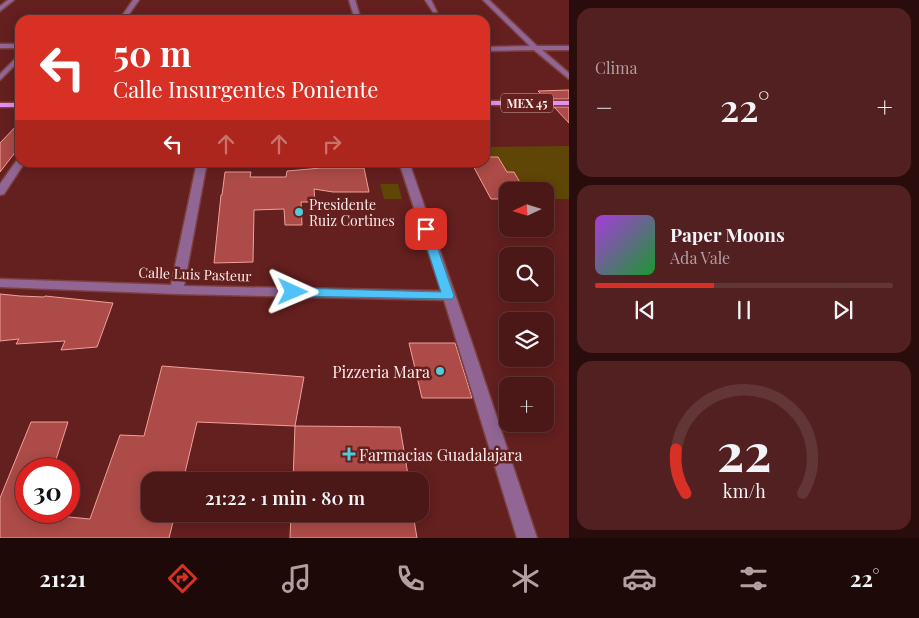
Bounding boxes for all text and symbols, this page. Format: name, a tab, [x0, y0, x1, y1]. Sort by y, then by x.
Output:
text: 50 m	[113, 29, 191, 76]
icon: left	[30, 35, 95, 100]
text: Clima	[595, 57, 637, 78]
text: Calle Insurgentes Poniente	[113, 74, 378, 104]
text: 22°	[720, 81, 770, 132]
text: −	[595, 88, 613, 125]
text: +	[877, 88, 893, 125]
road number: MEX 45	[501, 94, 553, 112]
icon: left	[159, 130, 187, 158]
icon: ahead	[212, 130, 240, 158]
icon: ahead	[265, 130, 293, 158]
icon: right	[318, 130, 346, 158]
north arrow	[499, 182, 554, 238]
map controls	[499, 182, 554, 432]
place label: Presidente Ruiz Cortines	[309, 195, 395, 230]
marker: Presidente Ruiz Cortines	[293, 206, 305, 218]
pin	[405, 208, 447, 250]
icon: arrive	[412, 215, 440, 243]
text: Paper Moons	[670, 221, 785, 247]
button: search	[499, 247, 554, 302]
text: Ada Vale	[670, 247, 730, 268]
street label: Calle Luis Pasteur	[138, 263, 253, 285]
position arrow	[266, 265, 318, 317]
icon: previous	[631, 296, 659, 324]
icon: pause	[730, 296, 758, 324]
icon: next	[829, 296, 857, 324]
button: layers	[499, 312, 554, 367]
place label: Pizzeria Mara	[332, 361, 430, 382]
marker: Pizzeria Mara	[434, 365, 446, 377]
button: +	[499, 377, 554, 432]
text: 22	[717, 416, 771, 485]
place label: Farmacias Guadalajara	[359, 444, 522, 465]
marker: Farmacias Guadalajara	[343, 448, 355, 460]
speed limit sign: 30	[15, 458, 80, 523]
text: km/h	[723, 479, 766, 502]
text: 21:22 · 1 min · 80 m	[205, 484, 365, 510]
icon: directions	[165, 561, 200, 596]
icon: music	[279, 561, 314, 596]
icon: phone	[393, 561, 428, 596]
icon: climate	[508, 561, 543, 596]
icon: car	[622, 561, 657, 596]
icon: filters	[736, 561, 771, 596]
text: 21:21	[40, 563, 86, 593]
text: 22°	[850, 563, 879, 593]

